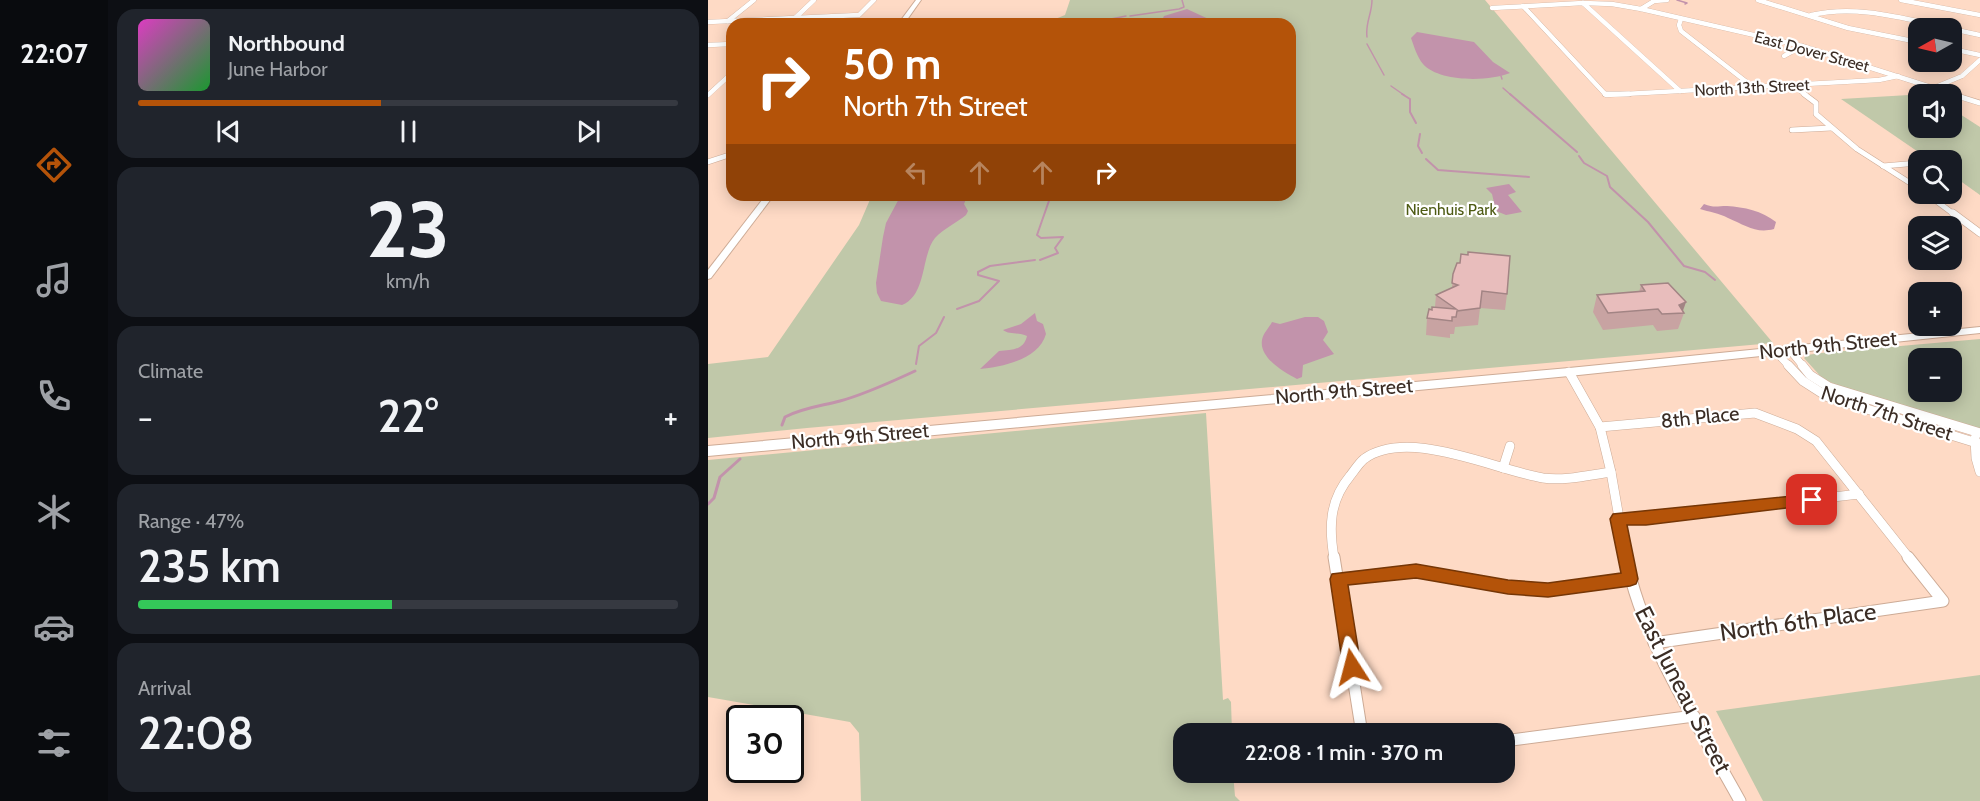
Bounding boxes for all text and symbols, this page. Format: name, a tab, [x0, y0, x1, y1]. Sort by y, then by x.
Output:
north arrow	[1908, 18, 1962, 72]
map controls	[1908, 18, 1962, 402]
street label: East Dover Street	[1752, 27, 1872, 76]
text: Northbound	[228, 30, 345, 57]
text: 22:07	[20, 37, 88, 70]
text: 50 m	[843, 38, 941, 90]
icon: right	[744, 42, 822, 120]
text: June Harbor	[228, 57, 328, 81]
street label: North 13th Street	[1694, 75, 1811, 100]
button: sound	[1908, 84, 1962, 138]
text: North 7th Street	[843, 90, 1028, 123]
icon: previous	[212, 115, 245, 148]
icon: pause	[392, 115, 425, 148]
icon: next	[572, 115, 605, 148]
icon: directions	[33, 144, 75, 186]
button: search	[1908, 150, 1962, 204]
icon: left	[900, 156, 933, 189]
icon: ahead	[963, 156, 996, 189]
icon: ahead	[1026, 156, 1059, 189]
icon: right	[1089, 156, 1122, 189]
text: 23	[366, 182, 450, 277]
park label: Nienhuis Park	[1405, 200, 1497, 219]
button: layers	[1908, 216, 1962, 270]
icon: music	[33, 259, 75, 301]
text: km/h	[386, 269, 430, 293]
button: +	[1908, 282, 1962, 336]
street label: North 9th Street	[1758, 326, 1898, 364]
button: −	[1908, 348, 1962, 402]
text: Climate	[138, 359, 203, 383]
street label: North 9th Street	[1274, 373, 1414, 409]
icon: phone	[33, 375, 75, 417]
street label: North 7th Street	[1818, 380, 1956, 446]
text: 22°	[378, 389, 438, 443]
text: −	[138, 397, 153, 437]
text: +	[663, 397, 678, 437]
street label: 8th Place	[1659, 401, 1741, 433]
street label: North 9th Street	[790, 418, 930, 454]
pin	[1786, 474, 1837, 525]
icon: arrive	[1795, 483, 1828, 516]
icon: climate	[33, 491, 75, 533]
text: Range · 47%	[138, 509, 244, 533]
text: 235 km	[138, 539, 281, 593]
street label: North 6th Place	[1718, 596, 1878, 647]
street label: East Juneau Street	[1629, 601, 1738, 778]
icon: car	[33, 606, 75, 648]
position arrow	[1320, 635, 1384, 699]
text: Arrival	[138, 676, 191, 700]
speed limit sign: 30	[726, 705, 804, 783]
text: 22:08	[138, 706, 254, 760]
icon: filters	[33, 722, 75, 764]
text: 22:08 · 1 min · 370 m	[1245, 739, 1443, 766]

